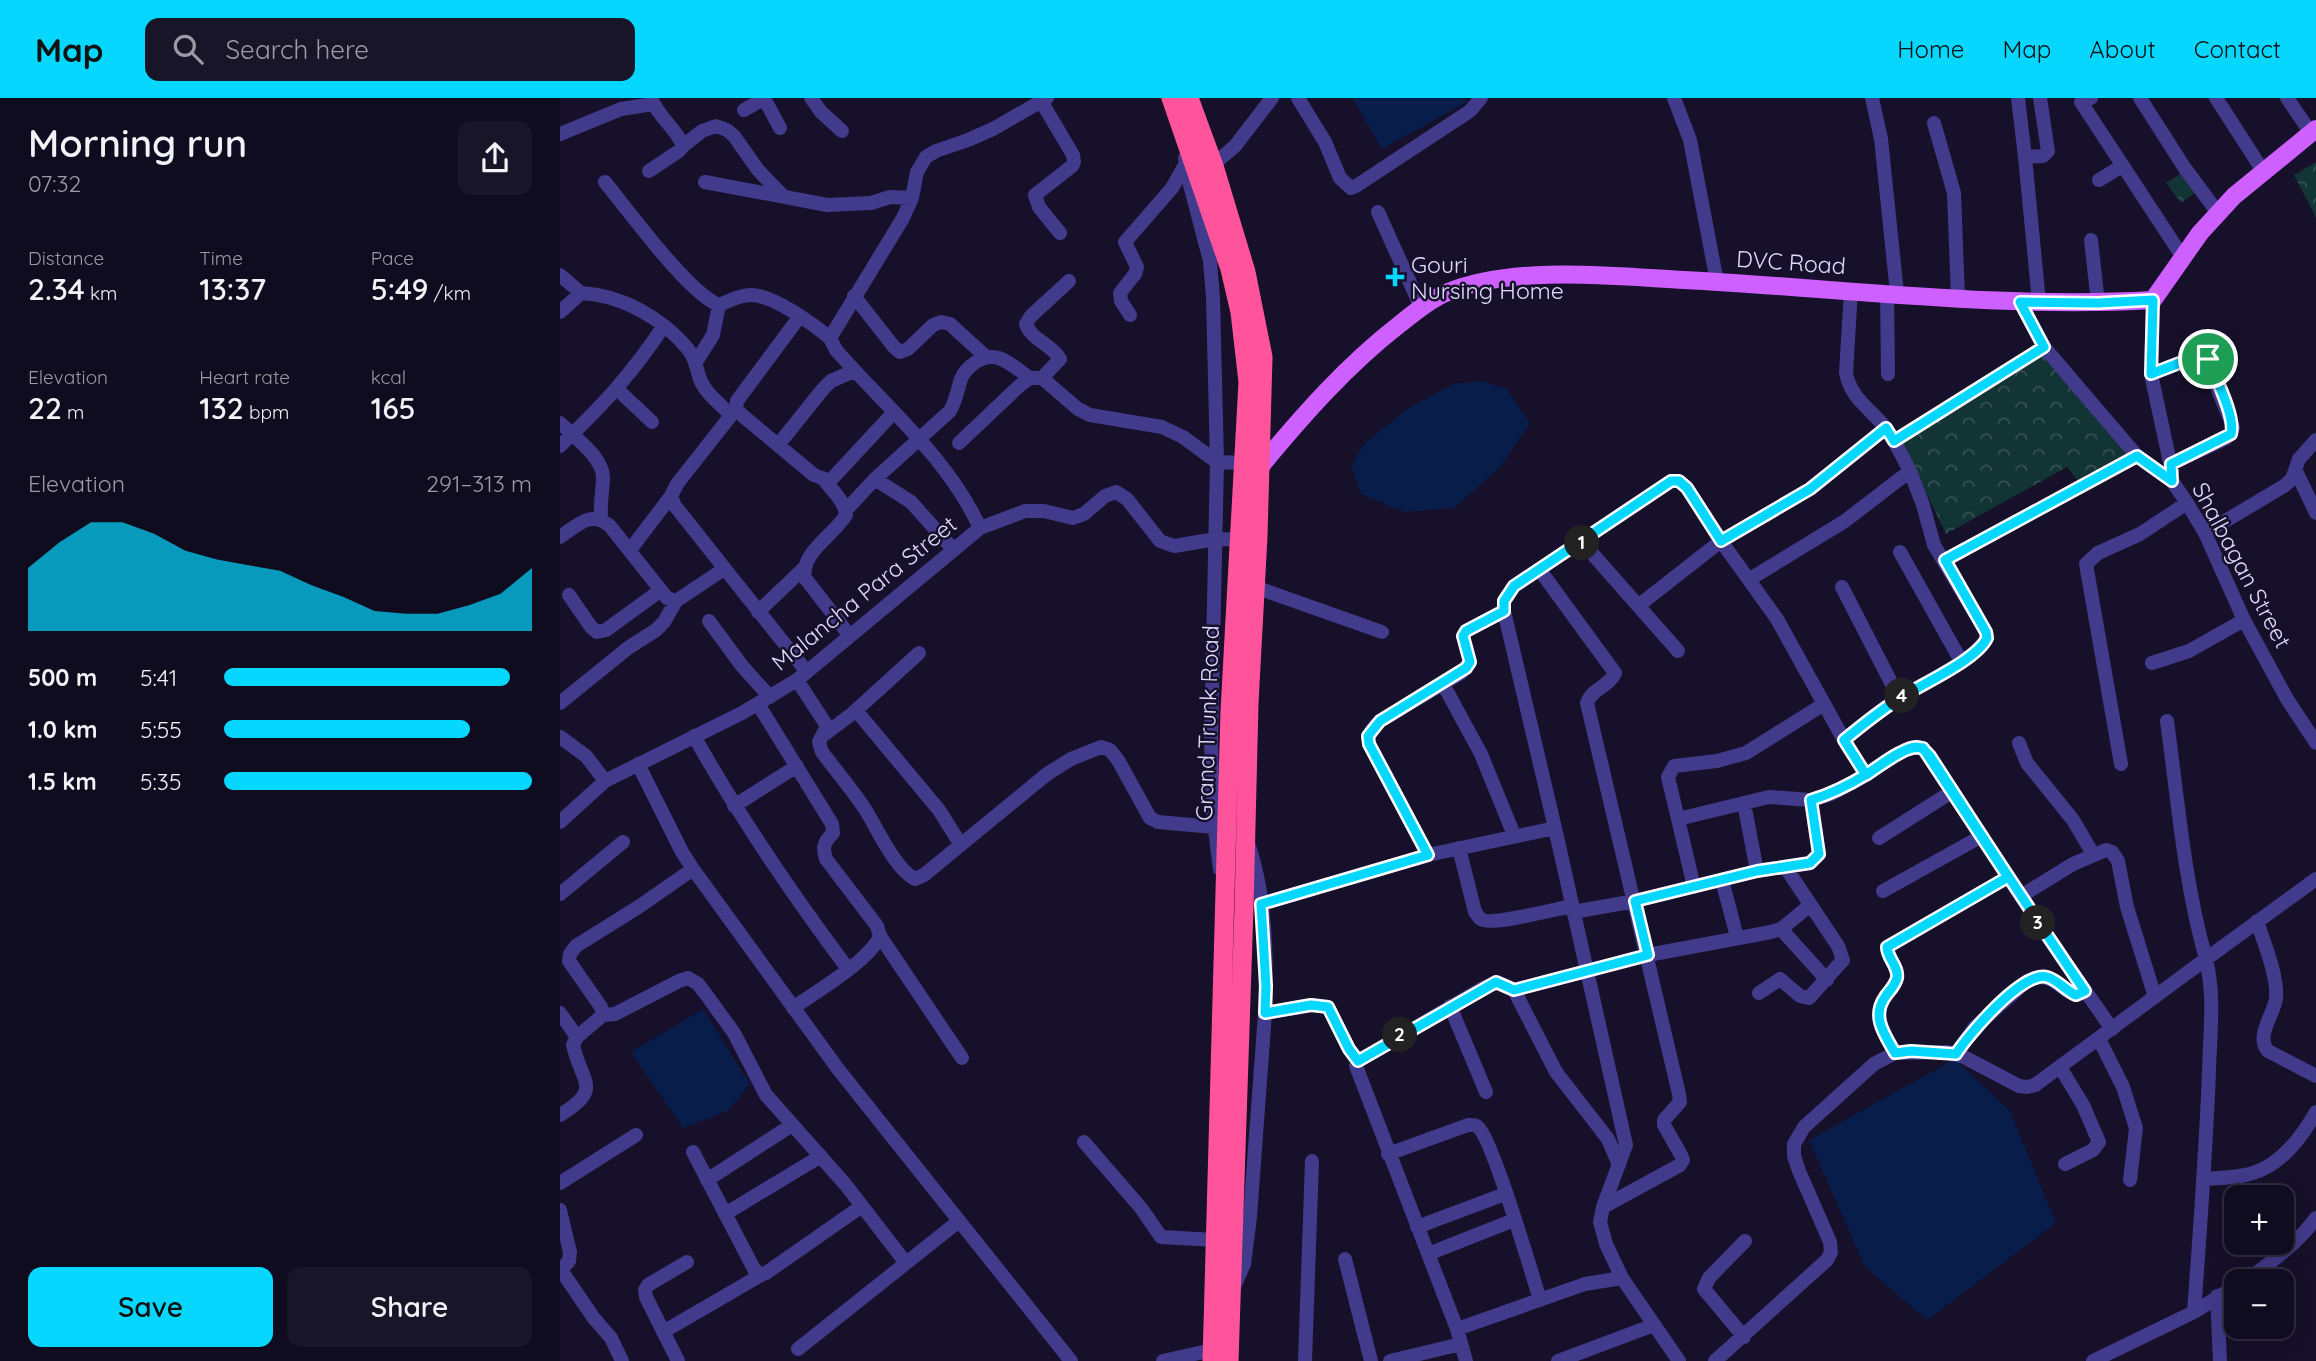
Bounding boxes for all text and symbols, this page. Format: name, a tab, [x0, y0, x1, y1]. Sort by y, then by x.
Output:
search box	[145, 18, 635, 81]
text: Map	[35, 29, 103, 70]
icon: search	[169, 30, 207, 68]
text: Search here	[225, 33, 369, 66]
text: Home	[1897, 34, 1964, 64]
text: Map	[2002, 34, 2051, 64]
text: About	[2089, 34, 2156, 64]
text: Contact	[2194, 34, 2281, 64]
text: Morning run	[28, 119, 247, 167]
button: share	[458, 121, 532, 195]
text: 07:32	[28, 169, 81, 198]
street label: DVC Road	[1735, 244, 1847, 280]
text: Distance	[28, 246, 104, 270]
text: Time	[199, 246, 243, 270]
text: Pace	[371, 246, 414, 270]
place label: Gouri Nursing Home	[1411, 250, 1564, 305]
marker: Gouri Nursing Home	[1385, 267, 1405, 287]
text: 2.34	[28, 270, 85, 308]
text: 13:37	[199, 270, 266, 308]
text: 5:49	[371, 270, 428, 308]
text: km	[85, 281, 117, 305]
text: /km	[428, 281, 471, 305]
pin	[2178, 329, 2238, 389]
icon: arrive	[2189, 340, 2227, 378]
text: Elevation	[28, 365, 108, 389]
text: Heart rate	[199, 365, 290, 389]
text: kcal	[371, 365, 406, 389]
text: 22	[28, 389, 62, 427]
text: 132	[199, 389, 244, 427]
text: 165	[371, 389, 416, 427]
text: m	[62, 400, 84, 424]
text: bpm	[244, 400, 289, 424]
text: Elevation	[28, 469, 125, 498]
text: 291–313 m	[426, 469, 532, 498]
street label: Shalbagan Street	[2186, 477, 2298, 653]
street label: Malancha Para Street	[766, 509, 963, 677]
pin: 1	[1564, 526, 1600, 560]
text: 1	[1578, 530, 1585, 554]
street label: Grand Trunk Road	[1189, 625, 1225, 821]
text: 500 m	[28, 663, 97, 692]
text: 5:41	[140, 663, 177, 692]
pin: 4	[1884, 678, 1920, 714]
text: 4	[1896, 683, 1907, 707]
text: 1.0 km	[28, 715, 98, 744]
text: 5:55	[140, 715, 182, 744]
text: 1.5 km	[28, 767, 97, 796]
text: 5:35	[140, 767, 181, 796]
pin: 3	[2020, 906, 2056, 940]
text: 3	[2032, 910, 2043, 934]
pin: 2	[1382, 1018, 1418, 1052]
text: 2	[1394, 1022, 1405, 1046]
map controls	[2224, 1185, 2294, 1339]
button: +	[2224, 1185, 2294, 1255]
button: Save	[28, 1267, 273, 1347]
button: Share	[287, 1267, 532, 1347]
button: −	[2224, 1269, 2294, 1339]

